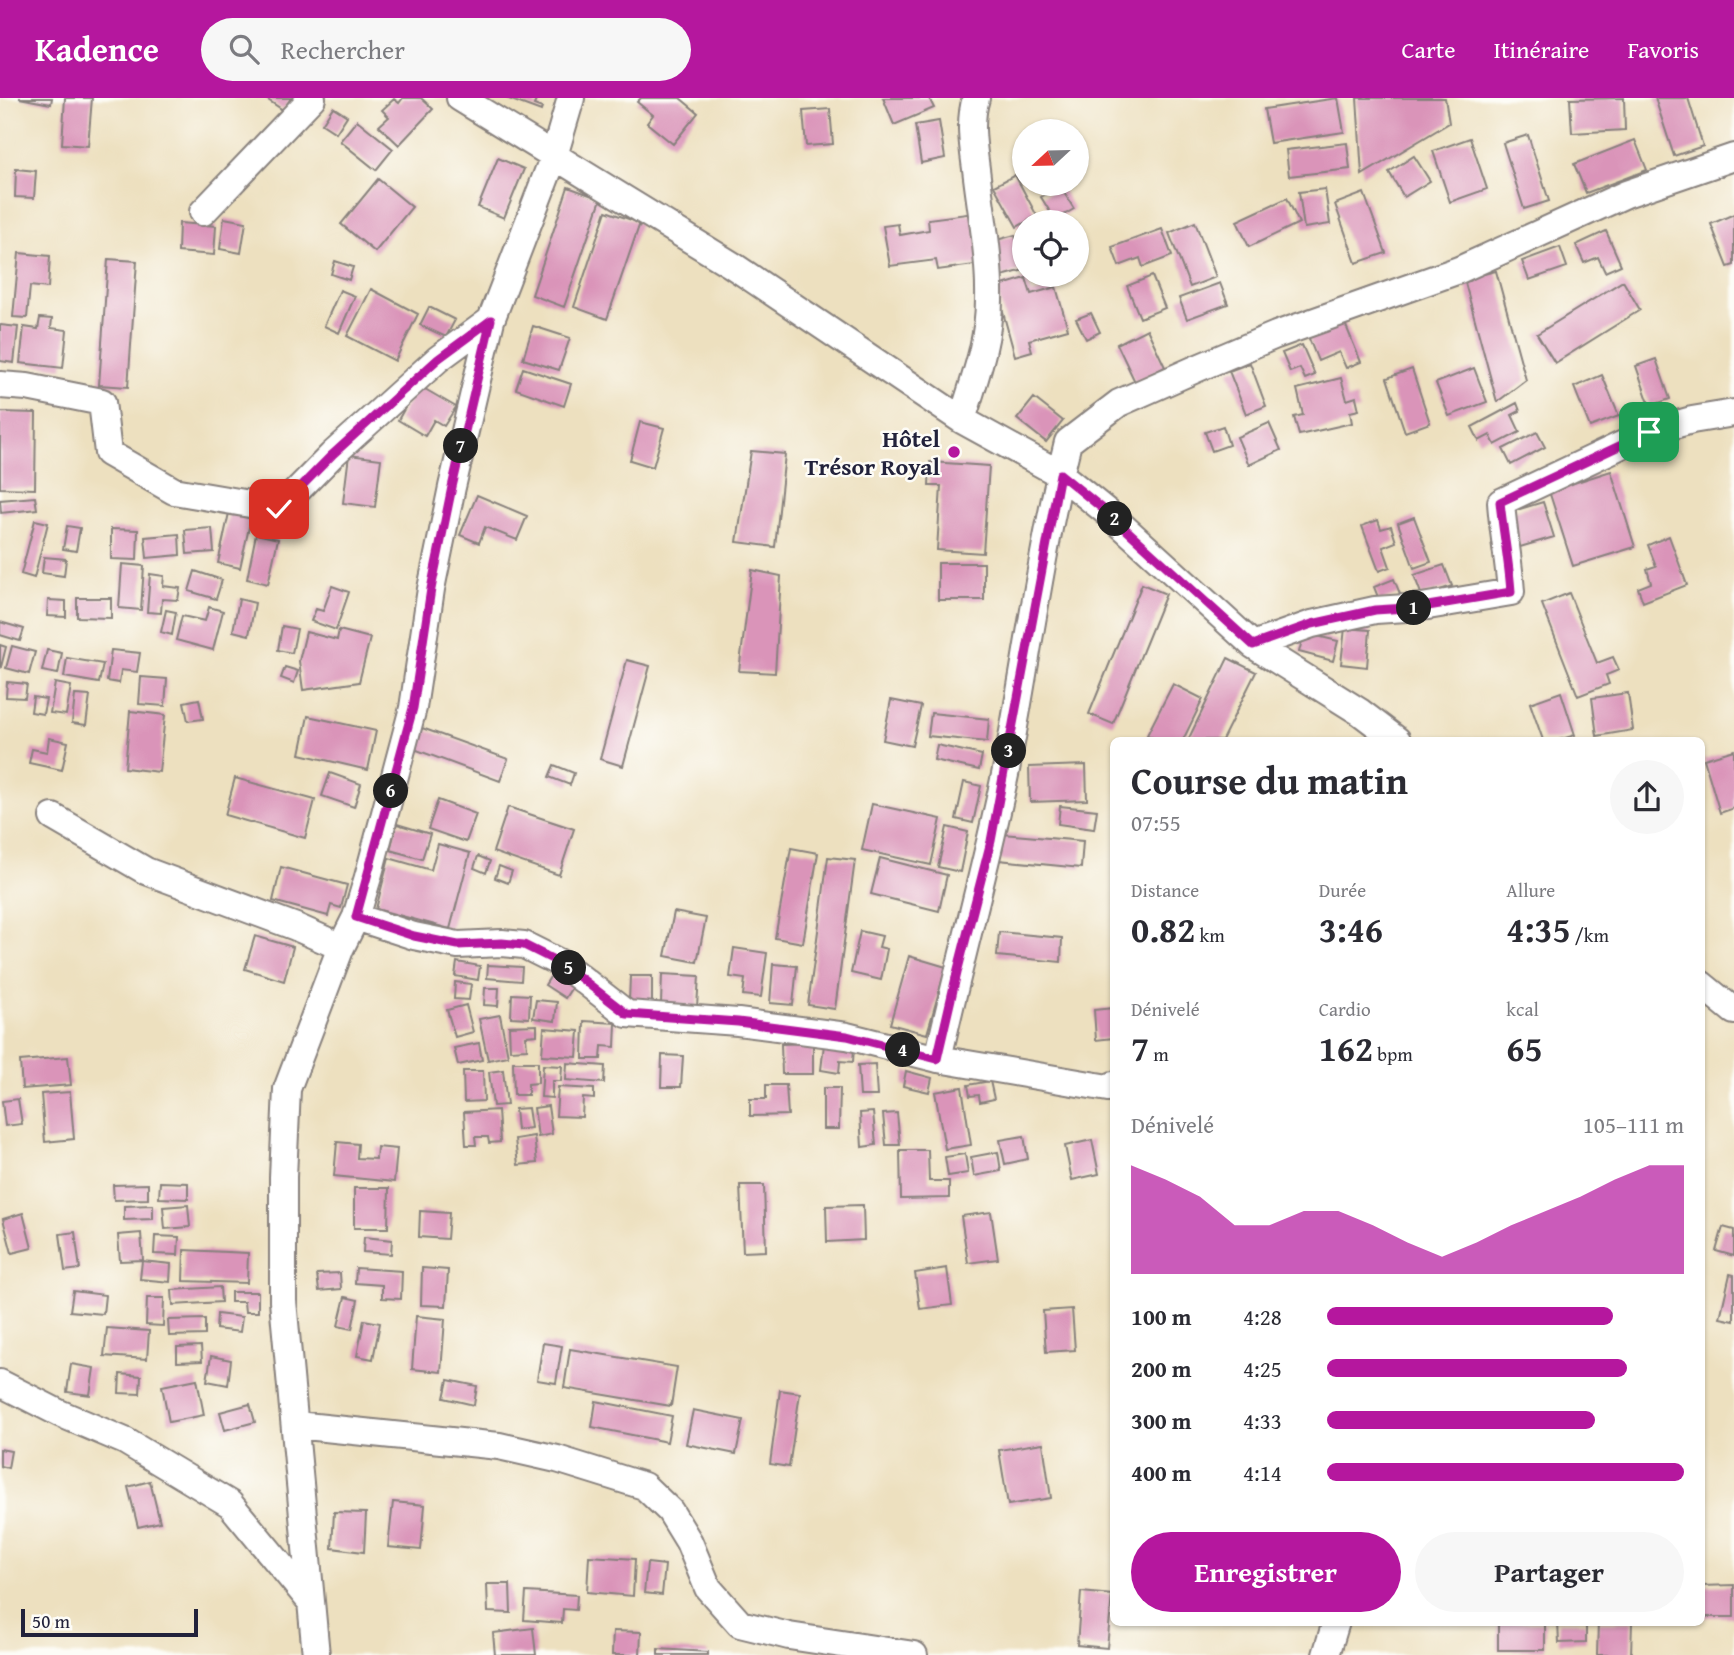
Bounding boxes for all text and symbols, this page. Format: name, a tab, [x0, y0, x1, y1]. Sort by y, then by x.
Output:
search box	[201, 18, 691, 81]
text: Kadence	[35, 25, 159, 73]
icon: search	[225, 30, 263, 68]
text: Rechercher	[281, 30, 405, 69]
text: Carte	[1402, 32, 1456, 67]
text: Itinéraire	[1494, 32, 1589, 67]
text: Favoris	[1627, 32, 1699, 67]
north arrow	[1012, 119, 1088, 196]
map controls	[1012, 119, 1089, 287]
button: locate	[1012, 210, 1089, 287]
pin	[1619, 402, 1679, 462]
icon: arrive	[1630, 413, 1668, 451]
place label: Hôtel Trésor Royal	[804, 421, 941, 484]
pin: 7	[444, 428, 478, 464]
text: 7	[456, 431, 465, 459]
marker: Hôtel Trésor Royal	[946, 444, 962, 460]
pin	[249, 479, 309, 539]
icon: check	[260, 490, 298, 528]
pin: 2	[1098, 502, 1132, 536]
text: 2	[1110, 504, 1119, 532]
pin: 1	[1396, 590, 1432, 626]
text: 1	[1409, 593, 1418, 621]
pin: 3	[992, 734, 1026, 768]
text: 3	[1004, 736, 1013, 764]
text: Course du matin	[1131, 752, 1408, 808]
button: share	[1610, 760, 1684, 834]
pin: 6	[374, 774, 408, 808]
text: 6	[386, 776, 395, 804]
text: 07:55	[1131, 806, 1181, 839]
text: Distance	[1131, 876, 1199, 904]
text: Durée	[1319, 876, 1366, 904]
text: Allure	[1506, 876, 1555, 904]
text: 0.82	[1131, 904, 1195, 955]
text: 3:46	[1319, 904, 1383, 955]
text: 4:35	[1506, 904, 1571, 955]
text: km	[1195, 921, 1225, 949]
text: /km	[1571, 921, 1609, 949]
pin: 5	[552, 950, 586, 986]
text: 5	[564, 953, 573, 981]
text: Dénivelé	[1131, 995, 1200, 1023]
text: Cardio	[1319, 995, 1371, 1023]
text: kcal	[1506, 995, 1539, 1023]
text: 7	[1131, 1023, 1149, 1074]
text: 162	[1319, 1023, 1373, 1074]
text: 65	[1506, 1023, 1543, 1074]
pin: 4	[886, 1032, 920, 1068]
text: 4	[898, 1035, 907, 1063]
text: m	[1149, 1040, 1169, 1068]
text: bpm	[1373, 1040, 1413, 1068]
text: Dénivelé	[1131, 1108, 1214, 1141]
text: 105–111 m	[1583, 1108, 1684, 1141]
text: 100 m	[1131, 1300, 1192, 1333]
text: 4:28	[1243, 1300, 1282, 1333]
text: 200 m	[1131, 1352, 1192, 1385]
text: 4:25	[1243, 1352, 1282, 1385]
text: 300 m	[1131, 1404, 1192, 1437]
text: 4:33	[1243, 1404, 1282, 1437]
text: 400 m	[1131, 1456, 1192, 1489]
text: 4:14	[1243, 1456, 1282, 1489]
button: Enregistrer	[1131, 1532, 1401, 1612]
button: Partager	[1415, 1532, 1684, 1612]
scale bar	[21, 1606, 198, 1638]
text: 50 m	[32, 1607, 70, 1635]

